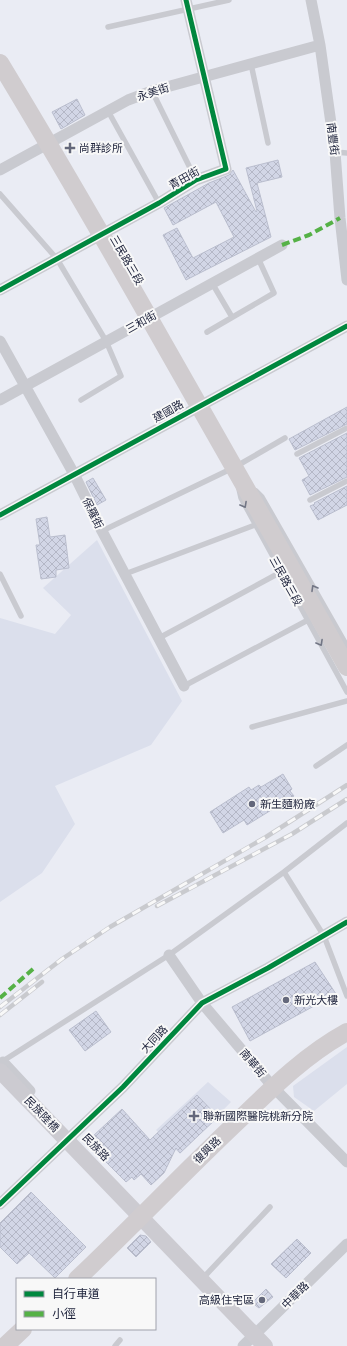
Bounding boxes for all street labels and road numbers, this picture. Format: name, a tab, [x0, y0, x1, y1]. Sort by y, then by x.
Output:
street label: 永美街	[135, 80, 171, 104]
street label: 南豐街	[324, 122, 342, 156]
street label: 青田街	[166, 164, 202, 192]
street label: 三民路三段	[107, 233, 147, 287]
street label: 三和街	[123, 308, 159, 336]
street label: 建國路	[150, 397, 186, 425]
street label: 保羅街	[79, 495, 107, 531]
street label: 三民路三段	[267, 554, 305, 608]
street label: 大同路	[138, 1022, 170, 1056]
street label: 南華街	[237, 1046, 269, 1080]
street label: 民族陸橋	[22, 1093, 62, 1135]
street label: 民族路	[80, 1130, 112, 1164]
street label: 復興路	[190, 1134, 224, 1166]
street label: 中華路	[278, 1278, 312, 1312]

